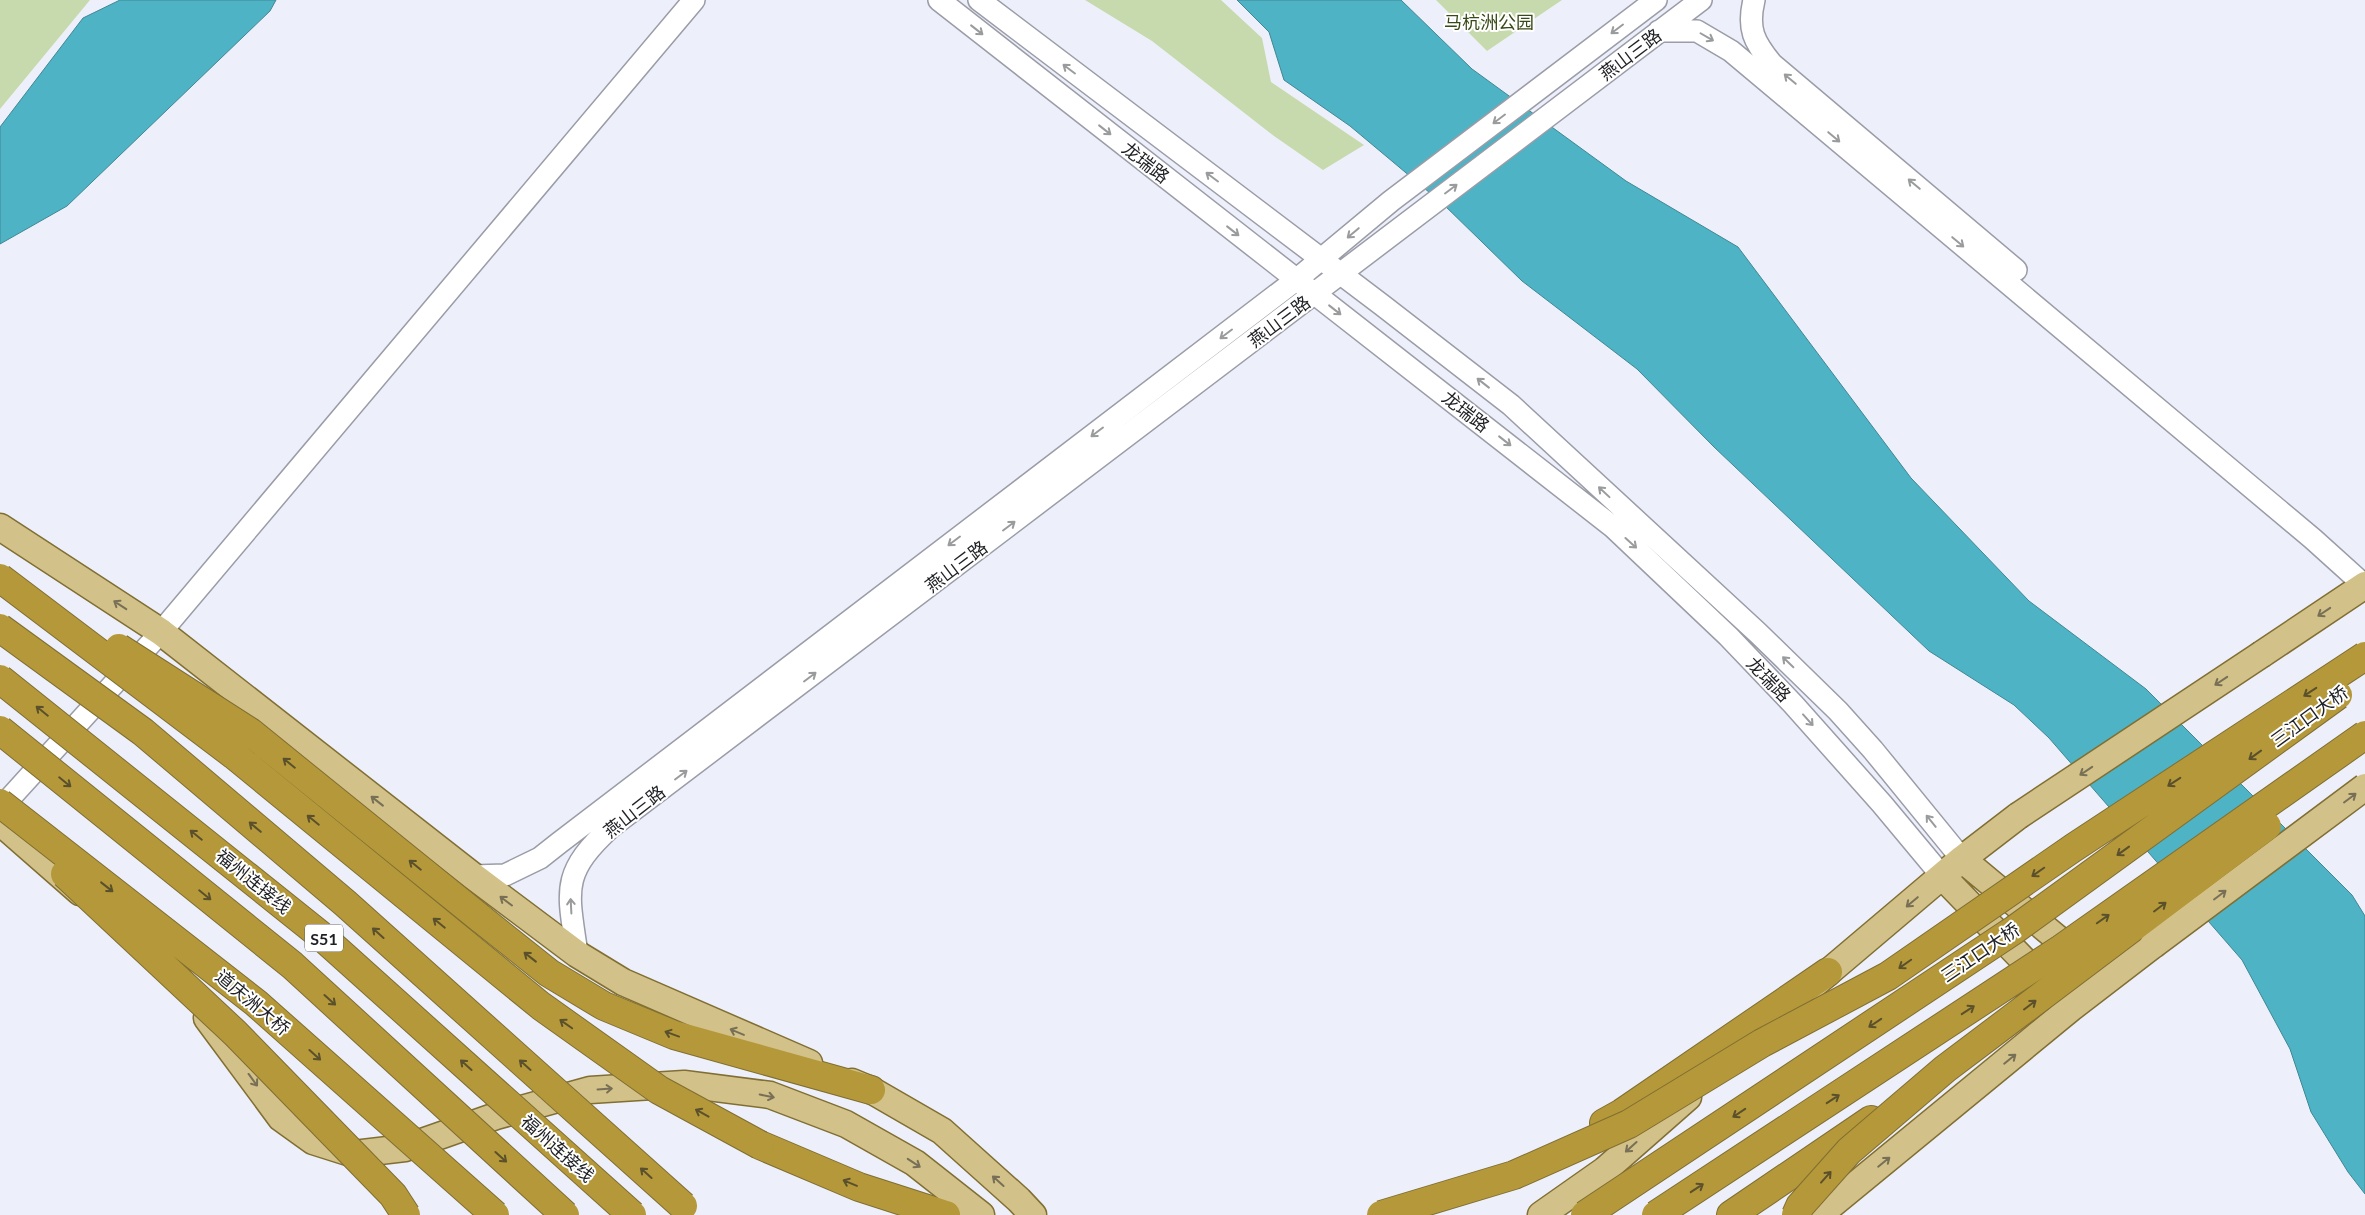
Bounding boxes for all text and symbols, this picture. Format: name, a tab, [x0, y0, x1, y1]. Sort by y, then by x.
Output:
park label: 马杭洲公园	[1444, 11, 1534, 33]
street label: 燕山三路	[1595, 24, 1665, 84]
one-way arrow	[1611, 24, 1624, 35]
one-way arrow	[971, 25, 984, 36]
one-way arrow	[1699, 32, 1713, 42]
one-way arrow	[1063, 63, 1076, 74]
one-way arrow	[1784, 74, 1797, 85]
one-way arrow	[1492, 114, 1505, 125]
one-way arrow	[1098, 125, 1111, 136]
one-way arrow	[1827, 132, 1840, 143]
street label: 龙瑞路	[1118, 137, 1174, 187]
one-way arrow	[1206, 172, 1219, 183]
one-way arrow	[1908, 179, 1921, 190]
one-way arrow	[1444, 184, 1458, 194]
one-way arrow	[1226, 225, 1239, 236]
one-way arrow	[1347, 227, 1360, 238]
one-way arrow	[1952, 236, 1965, 247]
street label: 燕山三路	[1244, 291, 1314, 351]
one-way arrow	[1328, 304, 1341, 315]
one-way arrow	[1220, 328, 1233, 339]
one-way arrow	[1477, 378, 1490, 389]
street label: 龙瑞路	[1438, 386, 1494, 436]
one-way arrow	[1090, 427, 1104, 437]
one-way arrow	[1498, 436, 1511, 447]
one-way arrow	[1598, 486, 1611, 497]
one-way arrow	[1002, 520, 1015, 531]
street label: 燕山三路	[921, 536, 991, 596]
one-way arrow	[948, 536, 961, 547]
one-way arrow	[1625, 537, 1638, 549]
one-way arrow	[114, 600, 128, 610]
one-way arrow	[2318, 607, 2332, 617]
street label: 龙瑞路	[1742, 652, 1796, 706]
one-way arrow	[1782, 656, 1794, 668]
one-way arrow	[803, 671, 816, 682]
one-way arrow	[2215, 676, 2229, 686]
street label: 三江口大桥	[2266, 681, 2352, 751]
one-way arrow	[2303, 688, 2317, 698]
one-way arrow	[36, 706, 49, 717]
one-way arrow	[1802, 714, 1813, 727]
one-way arrow	[2248, 750, 2262, 760]
one-way arrow	[282, 757, 295, 768]
one-way arrow	[2080, 766, 2094, 776]
one-way arrow	[674, 769, 687, 780]
one-way arrow	[58, 777, 71, 788]
one-way arrow	[2167, 777, 2181, 787]
street label: 燕山三路	[599, 780, 669, 842]
one-way arrow	[2343, 793, 2357, 803]
one-way arrow	[371, 796, 384, 807]
one-way arrow	[307, 815, 320, 826]
one-way arrow	[1925, 815, 1936, 828]
one-way arrow	[249, 822, 262, 833]
one-way arrow	[190, 829, 203, 840]
street label: 福州连接线	[212, 844, 296, 918]
one-way arrow	[2116, 846, 2130, 856]
one-way arrow	[409, 860, 422, 871]
one-way arrow	[2032, 867, 2046, 877]
one-way arrow	[101, 881, 114, 892]
one-way arrow	[199, 890, 212, 901]
one-way arrow	[2213, 890, 2227, 900]
one-way arrow	[499, 896, 513, 906]
one-way arrow	[1905, 896, 1918, 908]
one-way arrow	[566, 898, 575, 914]
one-way arrow	[2153, 902, 2167, 912]
one-way arrow	[2096, 914, 2110, 924]
one-way arrow	[433, 917, 446, 928]
street label: 三江口大桥	[1937, 918, 2023, 986]
road number: S51	[305, 924, 343, 951]
one-way arrow	[372, 927, 385, 939]
one-way arrow	[524, 952, 537, 963]
one-way arrow	[1898, 959, 1912, 969]
street label: 道庆洲大桥	[211, 965, 295, 1039]
one-way arrow	[323, 994, 336, 1006]
one-way arrow	[2023, 1000, 2037, 1010]
one-way arrow	[1961, 1005, 1975, 1015]
one-way arrow	[1868, 1018, 1882, 1028]
one-way arrow	[559, 1019, 573, 1029]
one-way arrow	[730, 1027, 745, 1037]
one-way arrow	[665, 1029, 680, 1038]
one-way arrow	[309, 1049, 322, 1061]
one-way arrow	[2003, 1053, 2016, 1064]
one-way arrow	[519, 1059, 532, 1071]
one-way arrow	[459, 1060, 472, 1071]
one-way arrow	[248, 1073, 259, 1087]
one-way arrow	[597, 1084, 613, 1094]
one-way arrow	[758, 1091, 774, 1101]
one-way arrow	[1825, 1094, 1839, 1104]
one-way arrow	[694, 1108, 709, 1118]
one-way arrow	[1733, 1108, 1747, 1118]
street label: 福州连接线	[517, 1110, 599, 1186]
one-way arrow	[1625, 1141, 1638, 1153]
one-way arrow	[495, 1151, 508, 1163]
one-way arrow	[1877, 1156, 1890, 1167]
one-way arrow	[906, 1158, 920, 1168]
one-way arrow	[640, 1167, 653, 1179]
one-way arrow	[1820, 1171, 1832, 1184]
one-way arrow	[991, 1175, 1004, 1187]
one-way arrow	[843, 1178, 858, 1188]
one-way arrow	[1689, 1183, 1703, 1193]

